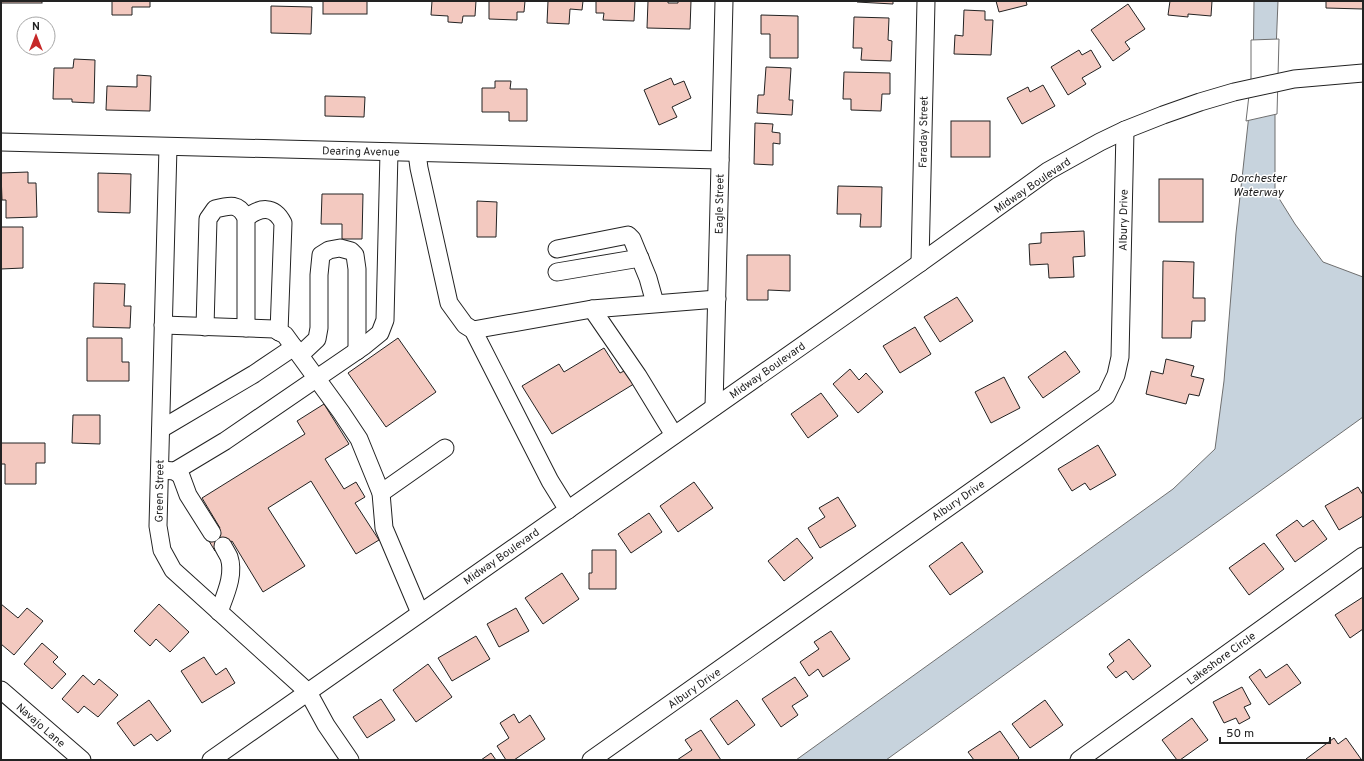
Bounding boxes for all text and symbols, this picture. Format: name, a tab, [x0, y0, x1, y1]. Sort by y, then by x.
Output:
north arrow	[16, 16, 56, 56]
text: N	[32, 20, 40, 34]
street label: Faraday Street	[916, 96, 932, 168]
street label: Dearing Avenue	[322, 144, 400, 160]
street label: Midway Boulevard	[992, 155, 1074, 217]
water label: Dorchester Waterway	[1230, 171, 1288, 201]
street label: Eagle Street	[712, 174, 728, 234]
street label: Albury Drive	[1116, 189, 1132, 251]
street label: Midway Boulevard	[727, 339, 808, 402]
street label: Green Street	[152, 460, 168, 523]
street label: Albury Drive	[929, 477, 988, 524]
street label: Midway Boulevard	[461, 525, 542, 588]
street label: Lakeshore Circle	[1184, 629, 1259, 688]
street label: Albury Drive	[665, 665, 724, 712]
street label: Navajo Lane	[13, 701, 68, 751]
scale bar	[1220, 719, 1330, 745]
text: 50 m	[1226, 726, 1254, 742]

